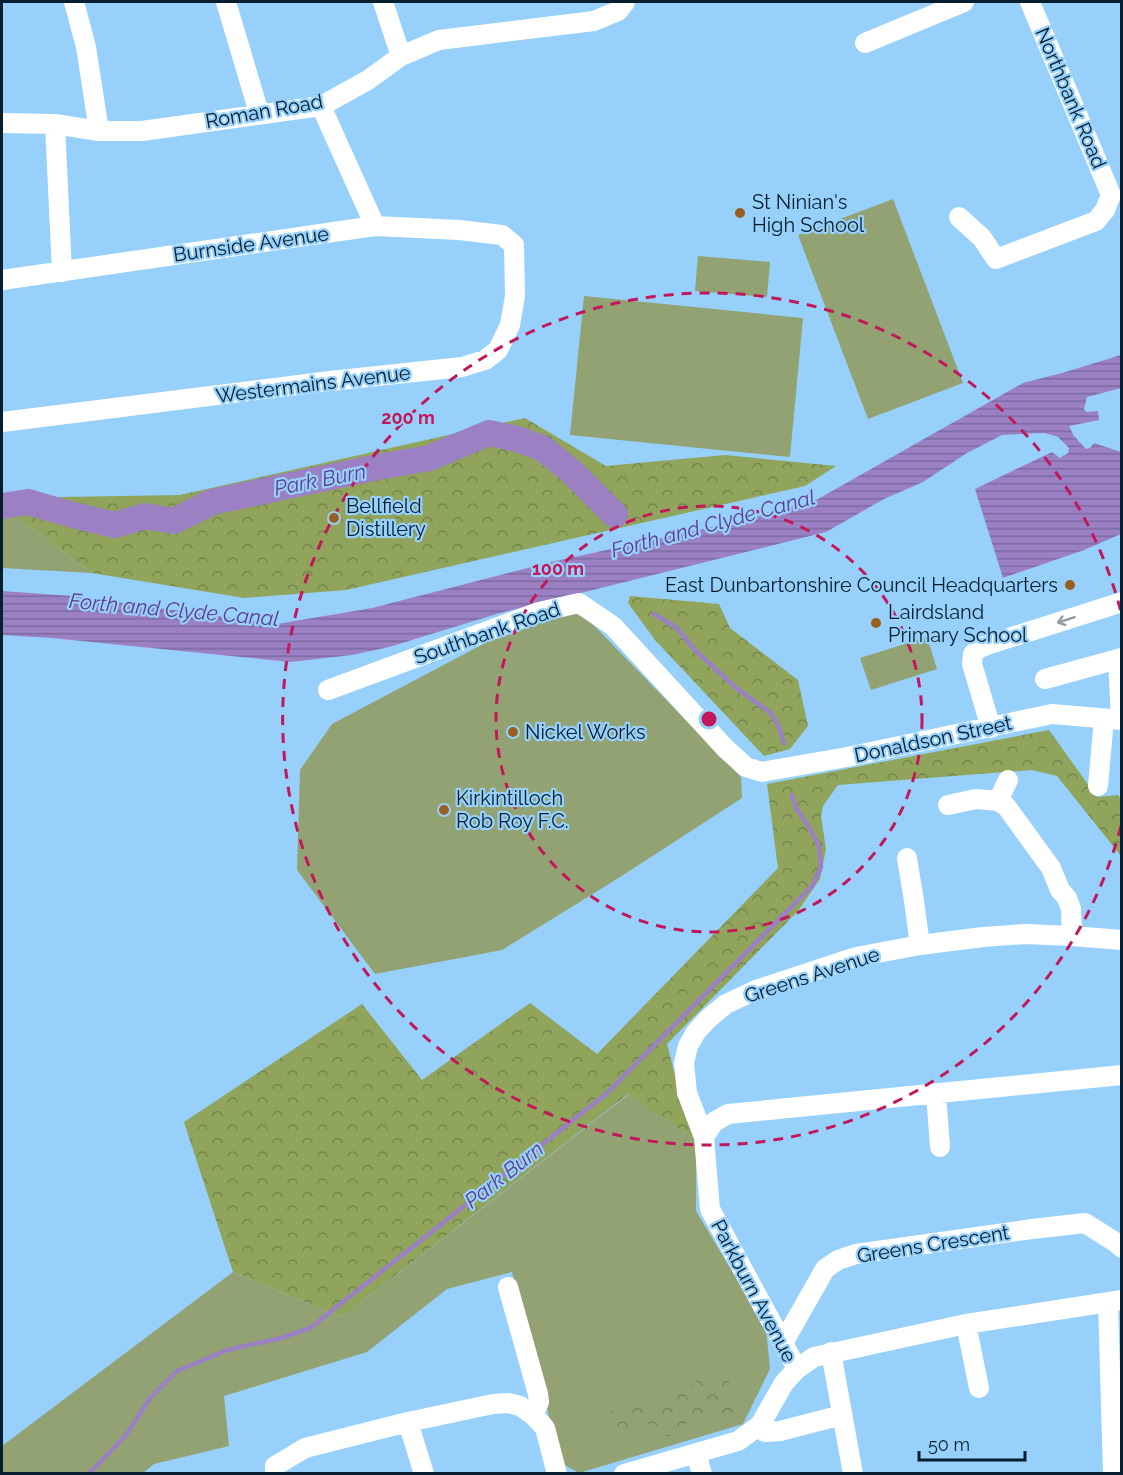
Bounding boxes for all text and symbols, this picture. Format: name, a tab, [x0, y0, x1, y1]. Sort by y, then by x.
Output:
street label: Northbank Road	[1030, 24, 1112, 172]
street label: Roman Road	[203, 89, 325, 133]
place label: St Ninian's High School	[752, 190, 865, 237]
marker: St Ninian's High School	[733, 206, 747, 220]
street label: Burnside Avenue	[172, 221, 331, 267]
street label: Westermains Avenue	[214, 360, 412, 408]
text: 200 m	[381, 407, 435, 428]
water label: Park Burn	[272, 458, 368, 501]
water label: Forth and Clyde Canal	[608, 484, 818, 563]
place label: Bellfield Distillery	[346, 494, 426, 541]
marker: Bellfield Distillery	[327, 511, 341, 525]
text: 100 m	[532, 558, 584, 579]
place label: East Dunbartonshire Council Headquarters	[665, 573, 1058, 597]
marker: East Dunbartonshire Council Headquarters	[1063, 578, 1077, 592]
water label: Forth and Clyde Canal	[68, 588, 280, 631]
street label: Southbank Road	[411, 597, 563, 669]
place label: Lairdsland Primary School	[888, 600, 1028, 647]
one-way arrow	[1057, 615, 1076, 626]
marker: Lairdsland Primary School	[869, 616, 883, 630]
centre of rings	[699, 709, 719, 729]
street label: Donaldson Street	[852, 711, 1014, 767]
place label: Nickel Works	[525, 720, 646, 744]
marker: Nickel Works	[506, 725, 520, 739]
place label: Kirkintilloch Rob Roy F.C.	[456, 786, 569, 833]
marker: Kirkintilloch Rob Roy F.C.	[437, 803, 451, 817]
street label: Greens Avenue	[741, 942, 883, 1008]
water label: Park Burn	[459, 1136, 548, 1213]
street label: Parkburn Avenue	[706, 1215, 802, 1367]
street label: Greens Crescent	[855, 1220, 1011, 1268]
scale bar	[919, 1424, 1026, 1462]
text: 50 m	[928, 1434, 970, 1455]

